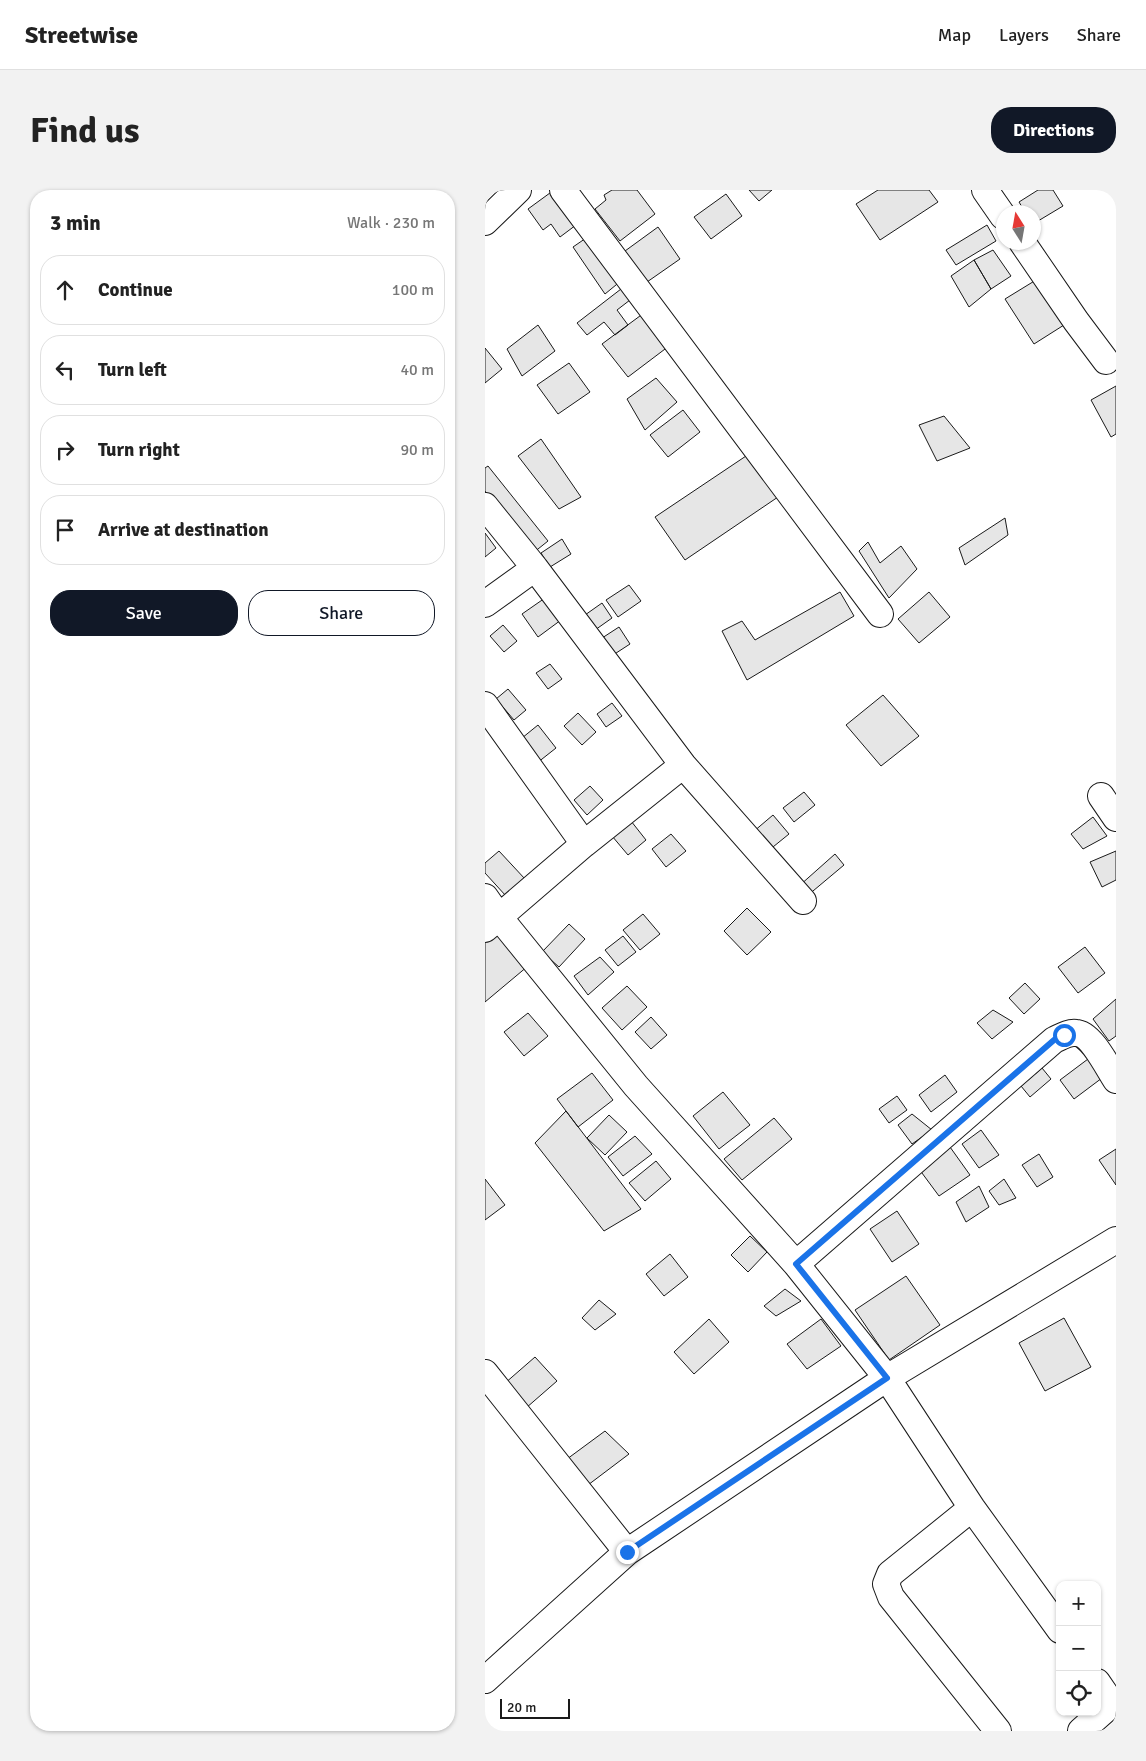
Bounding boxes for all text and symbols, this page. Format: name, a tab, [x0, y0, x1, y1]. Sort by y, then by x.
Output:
text: Streetwise	[25, 20, 138, 50]
text: Map	[938, 24, 971, 46]
text: Layers	[999, 24, 1049, 46]
text: Share	[1077, 24, 1121, 46]
button: Directions	[991, 107, 1116, 153]
text: Find us	[30, 109, 140, 152]
north arrow	[996, 205, 1041, 250]
text: 3 min	[50, 210, 101, 236]
text: Walk · 230 m	[347, 213, 435, 233]
icon: ahead	[51, 276, 79, 304]
text: Continue	[98, 278, 173, 302]
text: 100 m	[392, 280, 434, 300]
icon: left	[51, 356, 79, 384]
text: Turn left	[98, 358, 167, 382]
text: 40 m	[400, 360, 434, 380]
icon: right	[51, 436, 79, 464]
text: Turn right	[98, 438, 180, 462]
text: 90 m	[400, 440, 434, 460]
icon: arrive	[51, 516, 79, 544]
text: Arrive at destination	[98, 518, 269, 542]
button: Save	[50, 590, 238, 636]
button: Share	[248, 590, 435, 636]
route start	[1053, 1024, 1076, 1047]
route end	[616, 1541, 639, 1564]
map controls	[1056, 1581, 1101, 1716]
button: +	[1056, 1581, 1101, 1626]
button: −	[1056, 1626, 1101, 1671]
button: locate	[1056, 1671, 1101, 1716]
scale bar	[500, 1696, 570, 1719]
text: 20 m	[507, 1699, 536, 1716]

